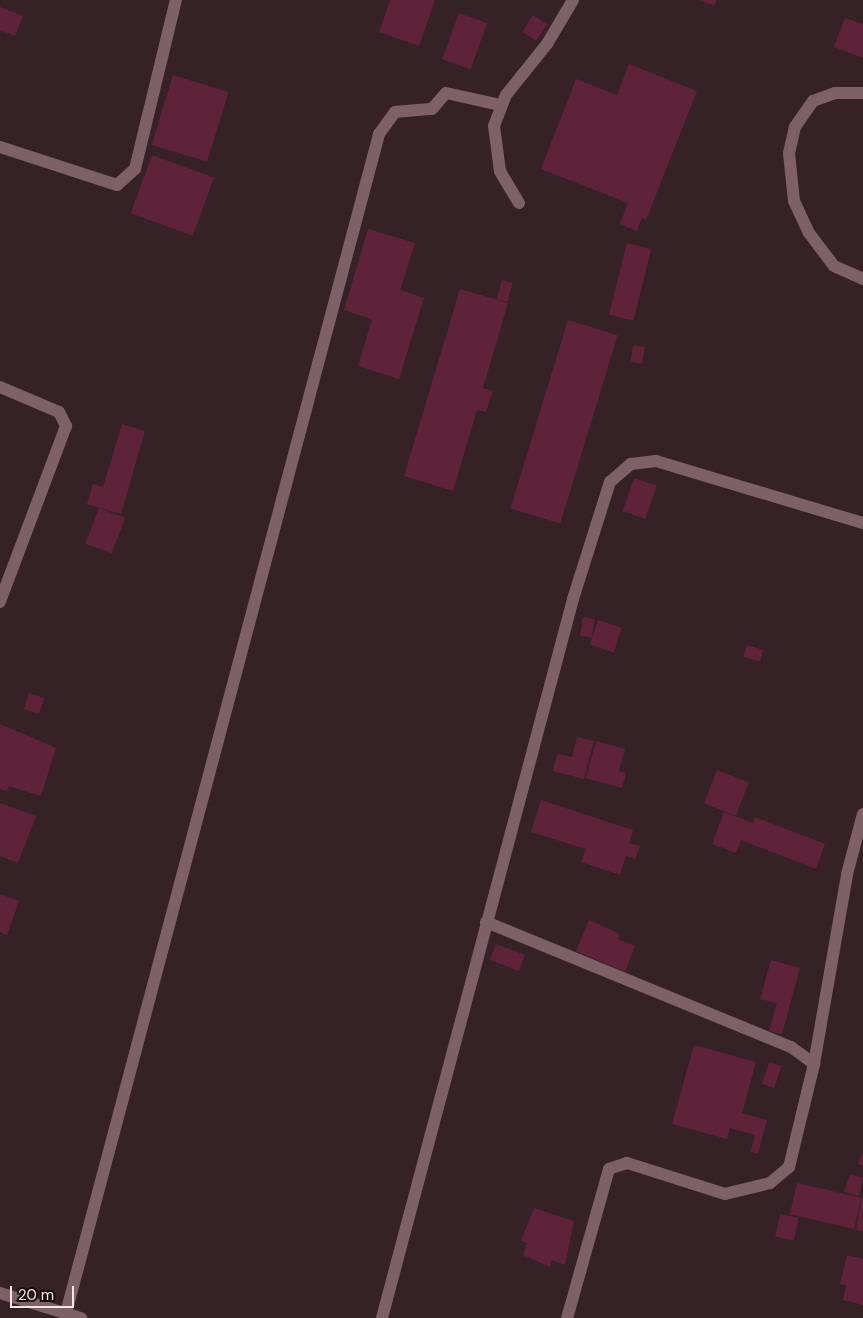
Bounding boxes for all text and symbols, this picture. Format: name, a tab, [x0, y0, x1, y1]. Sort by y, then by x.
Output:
scale bar	[12, 1276, 76, 1308]
text: 20 m	[18, 1285, 54, 1305]

